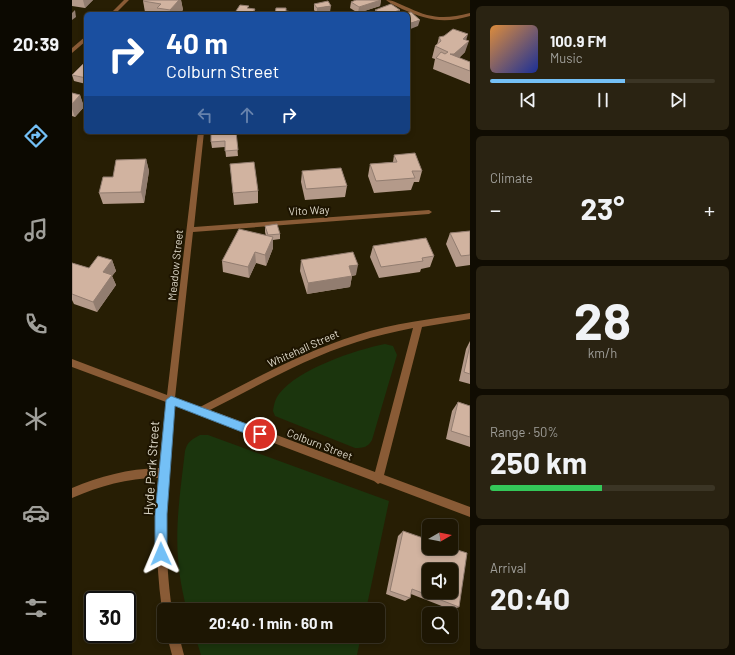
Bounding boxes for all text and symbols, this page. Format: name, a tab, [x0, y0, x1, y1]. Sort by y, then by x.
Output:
text: 40 m	[166, 26, 228, 60]
icon: right	[100, 28, 152, 80]
text: 100.9 FM	[550, 32, 607, 50]
text: 20:39	[13, 33, 59, 55]
text: Music	[550, 50, 583, 66]
text: Colburn Street	[166, 60, 279, 82]
icon: previous	[517, 89, 539, 111]
icon: pause	[592, 89, 614, 111]
icon: next	[667, 89, 689, 111]
icon: left	[194, 104, 216, 126]
icon: ahead	[236, 104, 258, 126]
icon: right	[278, 104, 300, 126]
icon: directions	[22, 122, 50, 150]
text: Climate	[490, 170, 533, 186]
text: 23°	[581, 190, 624, 226]
text: −	[490, 196, 501, 222]
text: +	[704, 196, 715, 222]
street label: Vito Way	[288, 202, 330, 218]
icon: music	[22, 216, 50, 244]
street label: Meadow Street	[165, 229, 185, 301]
text: 28	[574, 288, 631, 350]
icon: phone	[22, 310, 50, 338]
street label: Whitehall Street	[265, 326, 341, 370]
text: km/h	[588, 345, 617, 361]
icon: climate	[22, 405, 50, 433]
pin	[243, 417, 277, 451]
street label: Hyde Park Street	[140, 420, 162, 516]
icon: arrive	[249, 423, 271, 445]
text: Range · 50%	[490, 424, 558, 440]
street label: Colburn Street	[285, 426, 355, 462]
text: 250 km	[490, 444, 587, 480]
icon: car	[22, 499, 50, 527]
north arrow	[422, 519, 458, 555]
map controls	[422, 519, 458, 643]
position arrow	[140, 533, 182, 575]
text: Arrival	[490, 560, 526, 576]
button: sound	[422, 563, 458, 599]
text: 20:40	[490, 580, 570, 616]
speed limit sign: 30	[84, 591, 136, 643]
icon: filters	[22, 594, 50, 622]
button: search	[422, 607, 458, 643]
text: 20:40 · 1 min · 60 m	[209, 614, 333, 632]

